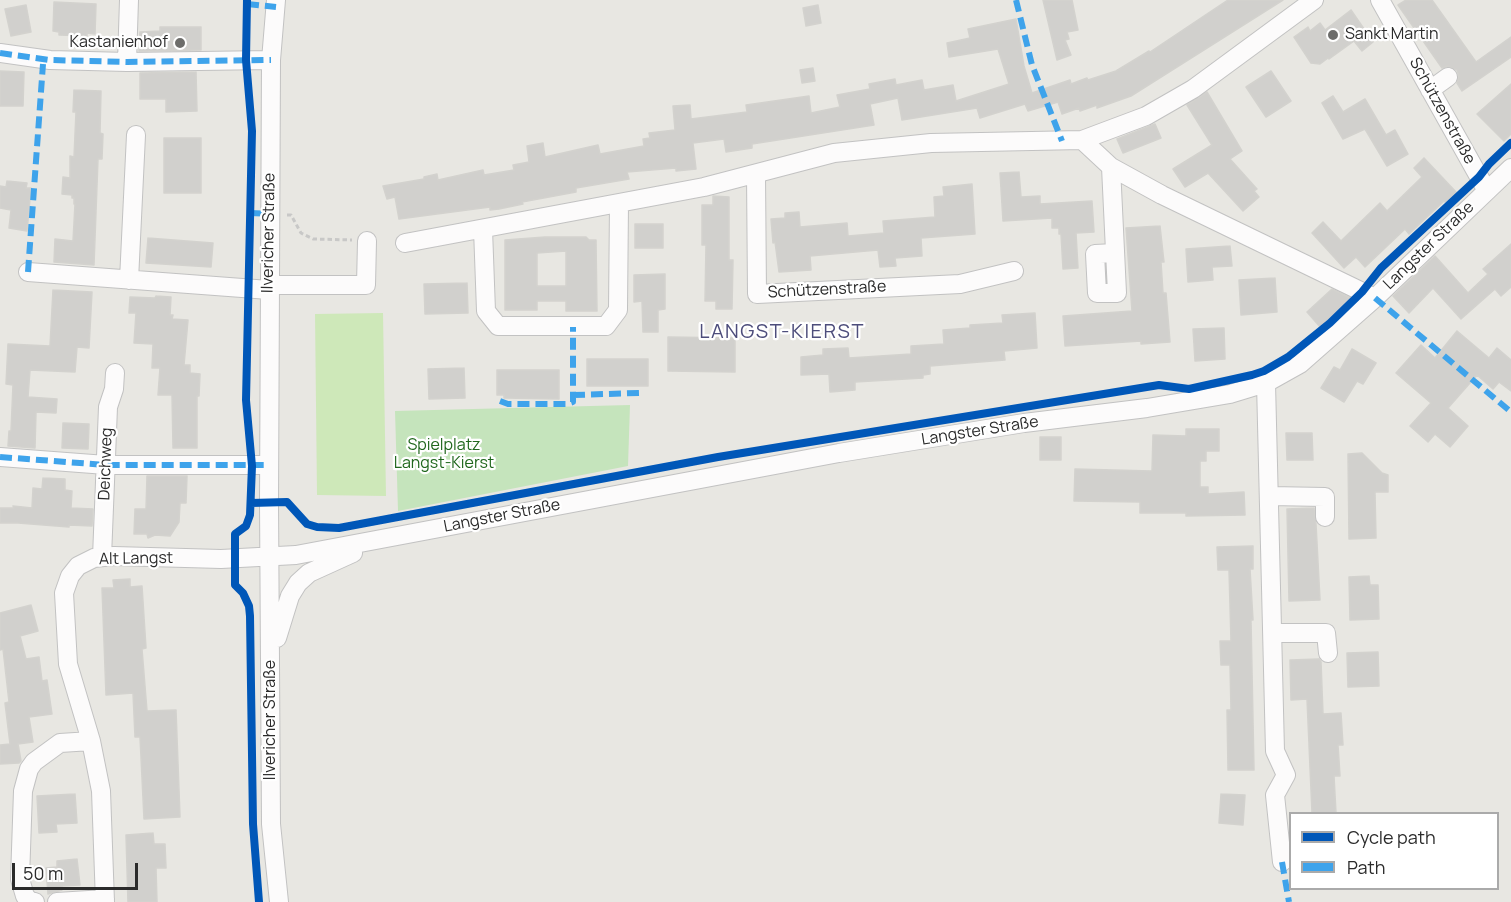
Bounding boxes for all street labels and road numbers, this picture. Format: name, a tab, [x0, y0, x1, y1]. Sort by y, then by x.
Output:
street label: Schützenstraße	[1405, 54, 1479, 168]
street label: Ilvericher Straße	[258, 173, 280, 293]
street label: Langster Straße	[1380, 198, 1478, 294]
street label: Schützenstraße	[767, 277, 887, 303]
street label: Langster Straße	[920, 412, 1040, 450]
street label: Deichweg	[95, 427, 117, 501]
street label: Langster Straße	[442, 495, 562, 537]
street label: Alt Langst	[99, 549, 173, 569]
street label: Ilvericher Straße	[261, 660, 281, 780]

